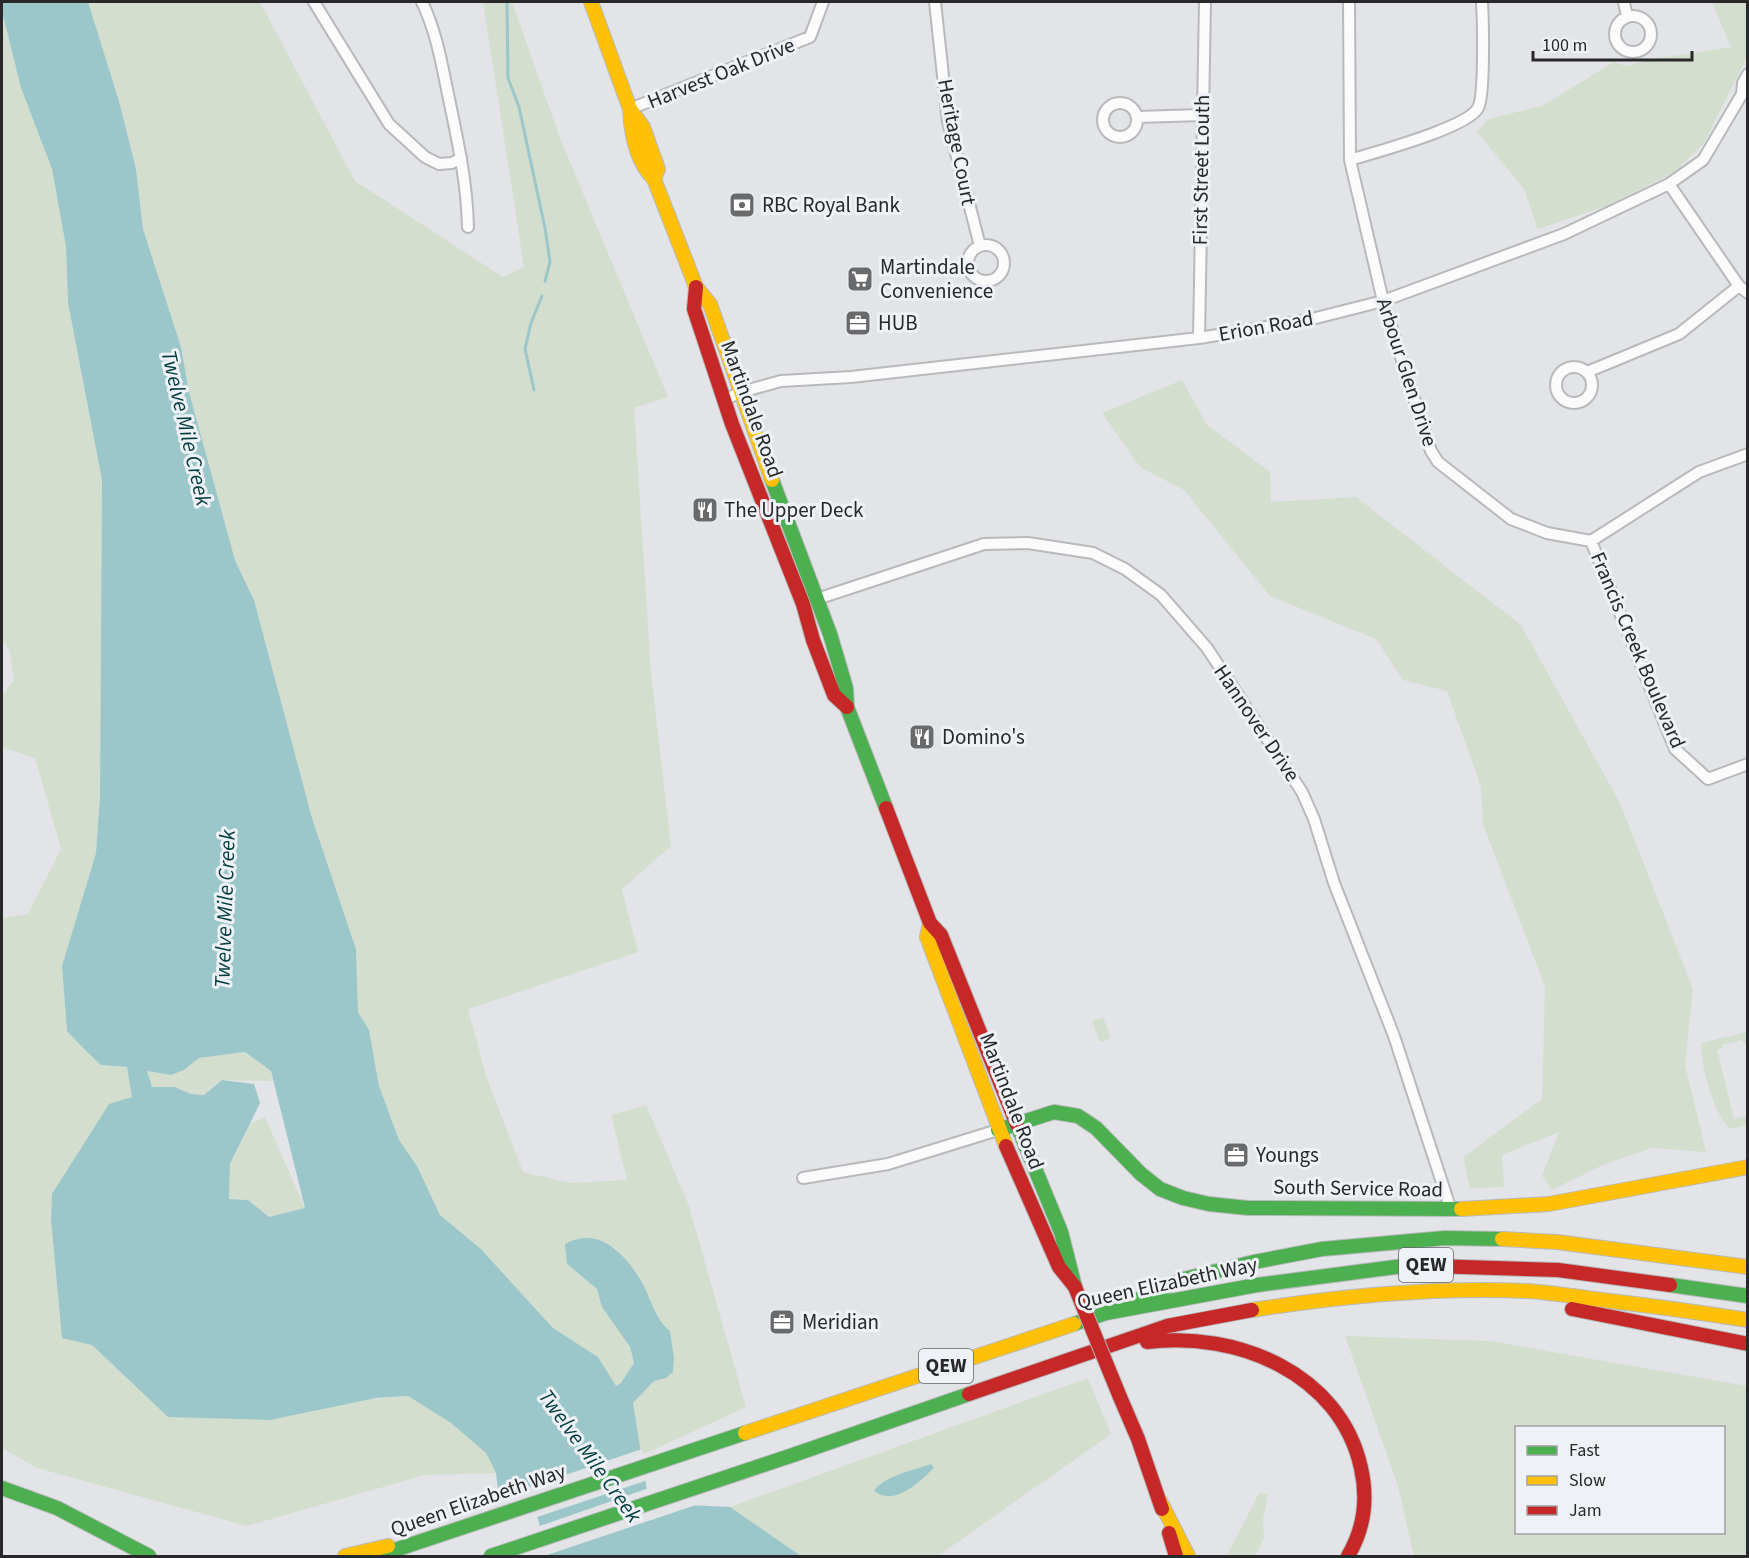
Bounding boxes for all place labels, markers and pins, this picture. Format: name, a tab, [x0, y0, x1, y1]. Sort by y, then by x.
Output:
bank icon: RBC Royal Bank	[727, 190, 757, 220]
place label: RBC Royal Bank	[762, 190, 900, 220]
place label: Martindale Convenience	[880, 252, 993, 306]
supermarket icon: Martindale Convenience	[845, 264, 875, 294]
office icon: HUB	[843, 308, 873, 338]
place label: HUB	[878, 308, 918, 338]
restaurant icon: The Upper Deck	[690, 495, 720, 525]
place label: The Upper Deck	[724, 495, 864, 525]
restaurant icon: Domino's	[907, 722, 937, 752]
place label: Domino's	[942, 722, 1025, 752]
office icon: Youngs	[1221, 1140, 1251, 1170]
place label: Youngs	[1255, 1140, 1319, 1170]
office icon: Meridian	[767, 1307, 797, 1337]
place label: Meridian	[802, 1307, 879, 1337]

